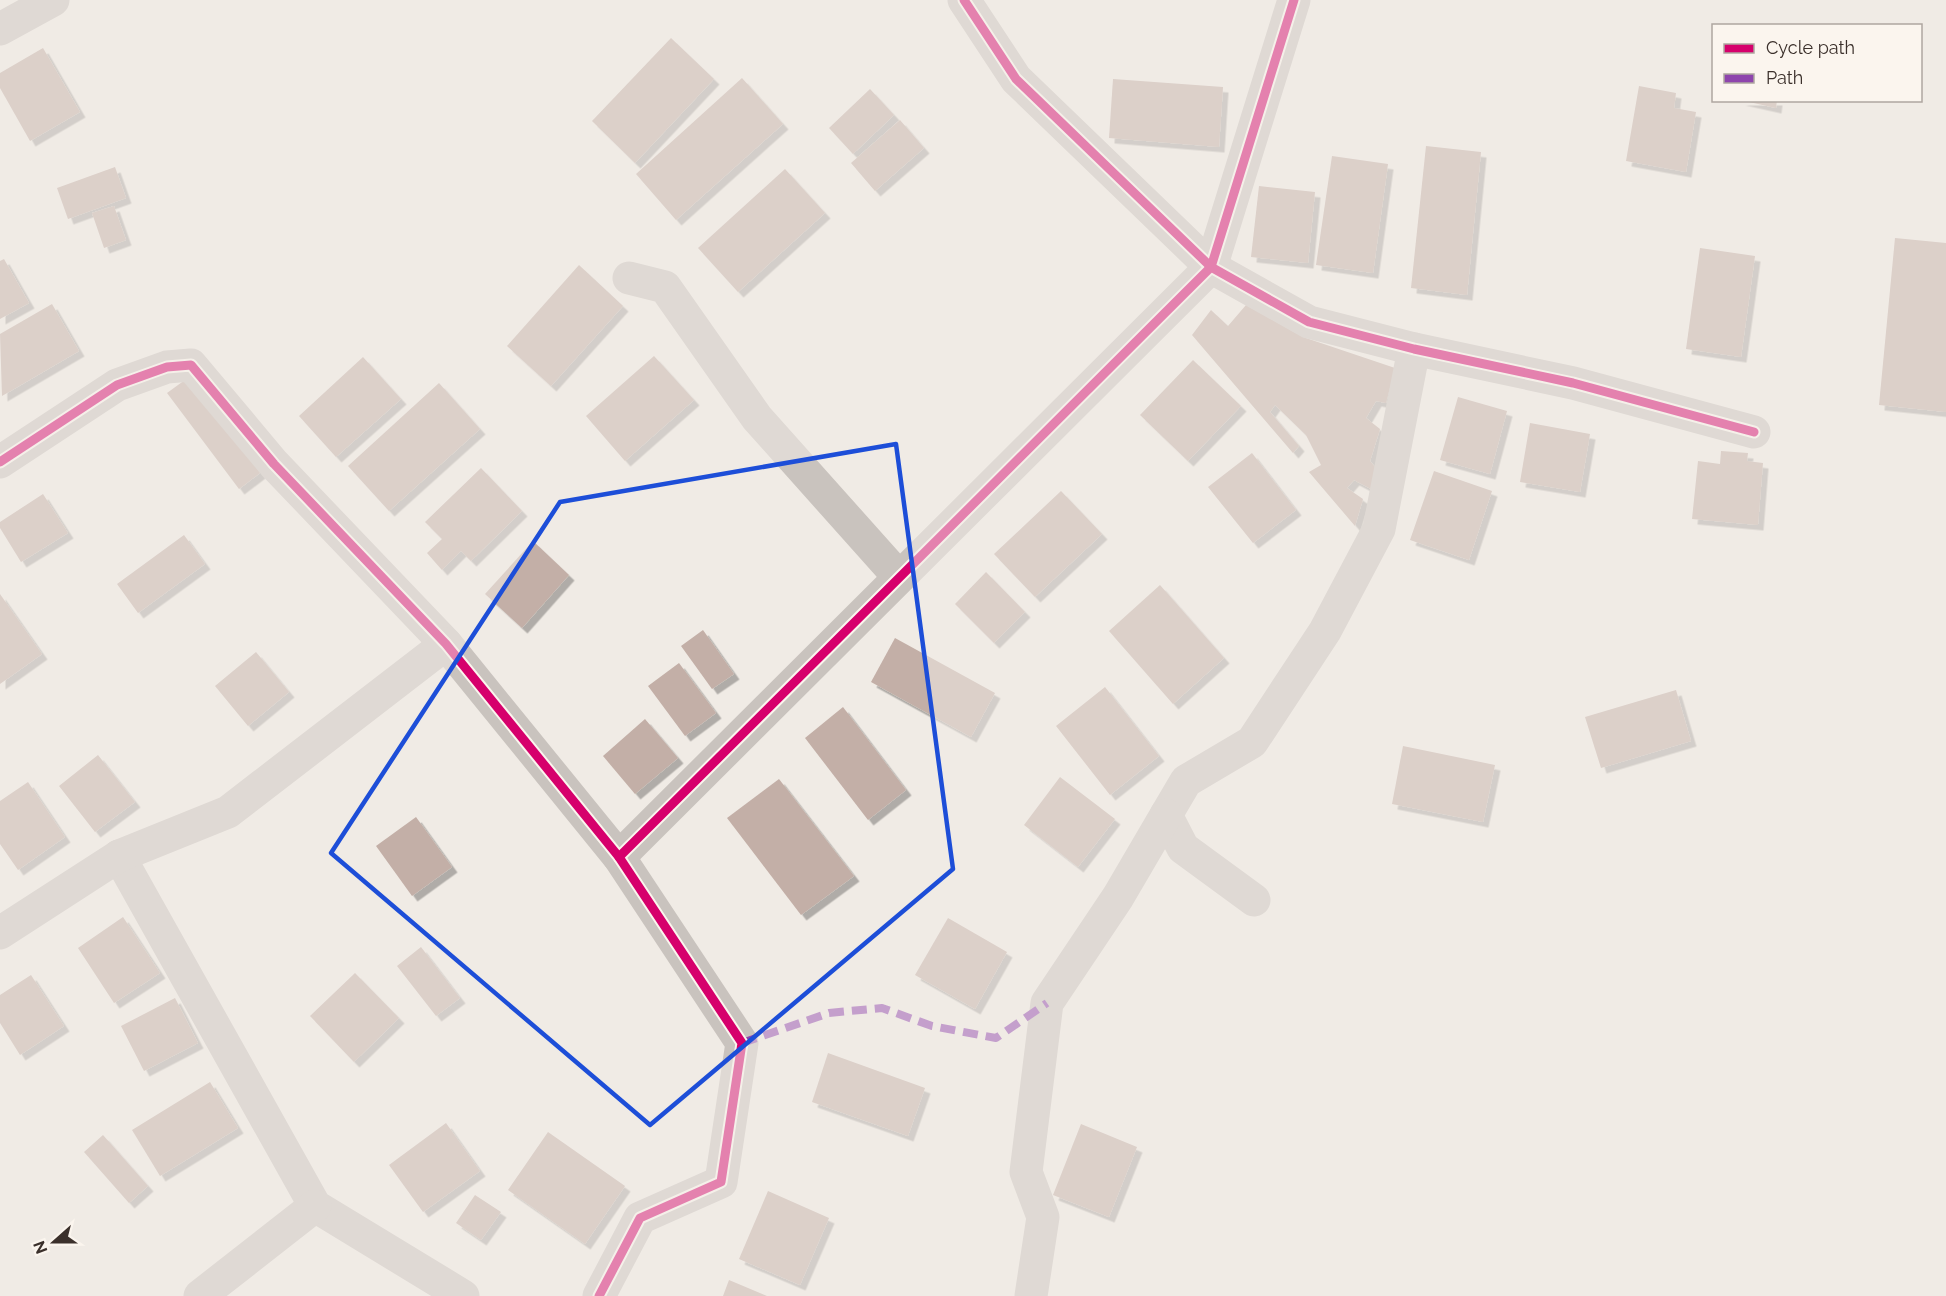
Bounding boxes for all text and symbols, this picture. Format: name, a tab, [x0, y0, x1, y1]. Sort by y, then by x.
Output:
legend	[1712, 24, 1922, 102]
text: Cycle path	[1766, 37, 1855, 58]
text: Path	[1766, 67, 1803, 88]
north arrow	[24, 1212, 84, 1272]
text: N	[29, 1238, 52, 1256]

